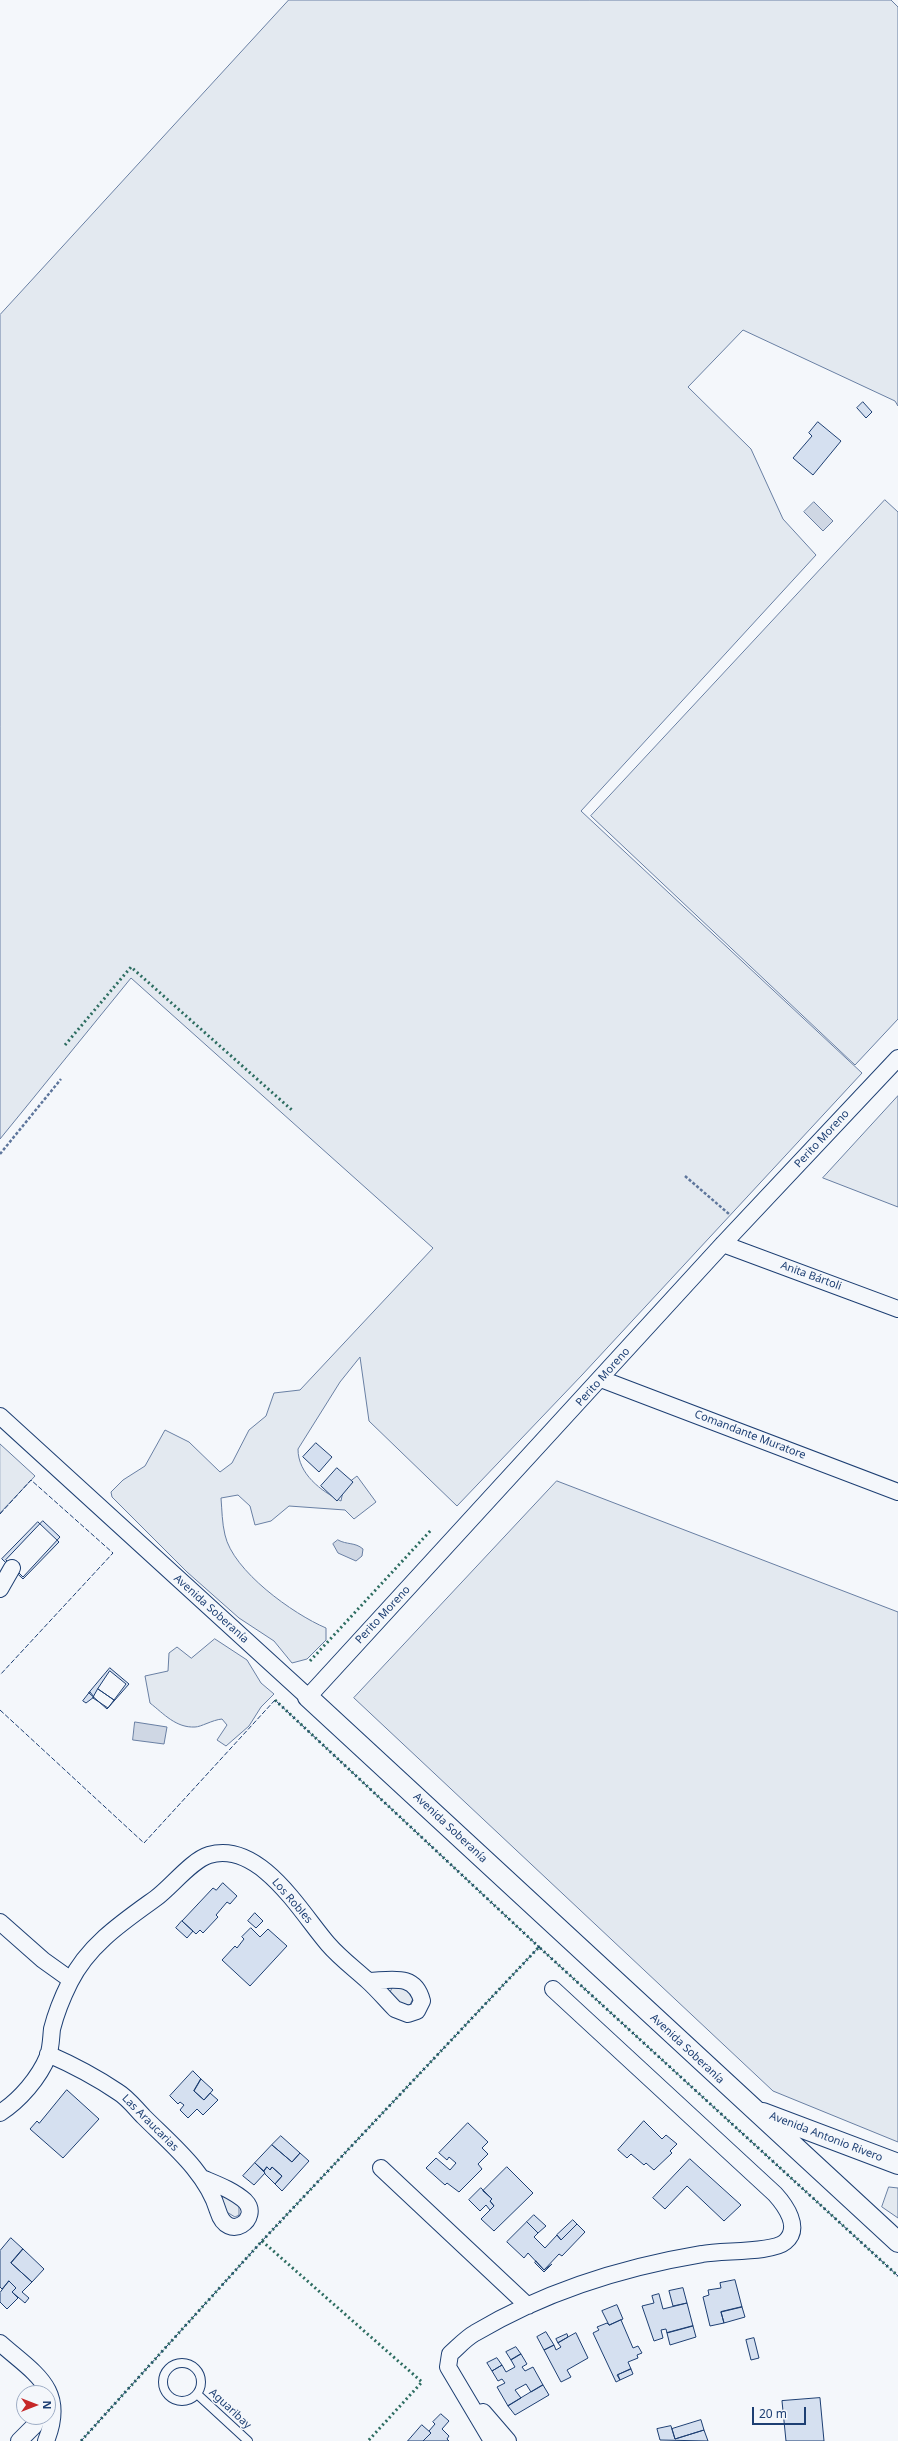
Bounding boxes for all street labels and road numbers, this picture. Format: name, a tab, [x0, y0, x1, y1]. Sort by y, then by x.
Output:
street label: Perito Moreno	[792, 1107, 852, 1171]
street label: Anita Bártoli	[779, 1259, 843, 1293]
street label: Perito Moreno	[573, 1345, 633, 1409]
street label: Comandante Muratore	[693, 1408, 807, 1462]
street label: Avenida Soberanía	[171, 1572, 251, 1646]
street label: Perito Moreno	[353, 1583, 413, 1647]
street label: Avenida Soberanía	[410, 1790, 490, 1866]
street label: Los Robles	[269, 1876, 315, 1926]
street label: Avenida Soberanía	[647, 2011, 727, 2087]
street label: Las Araucarias	[119, 2092, 181, 2154]
street label: Avenida Antonio Rivero	[767, 2109, 885, 2165]
street label: Aguaribay	[206, 2386, 254, 2432]

